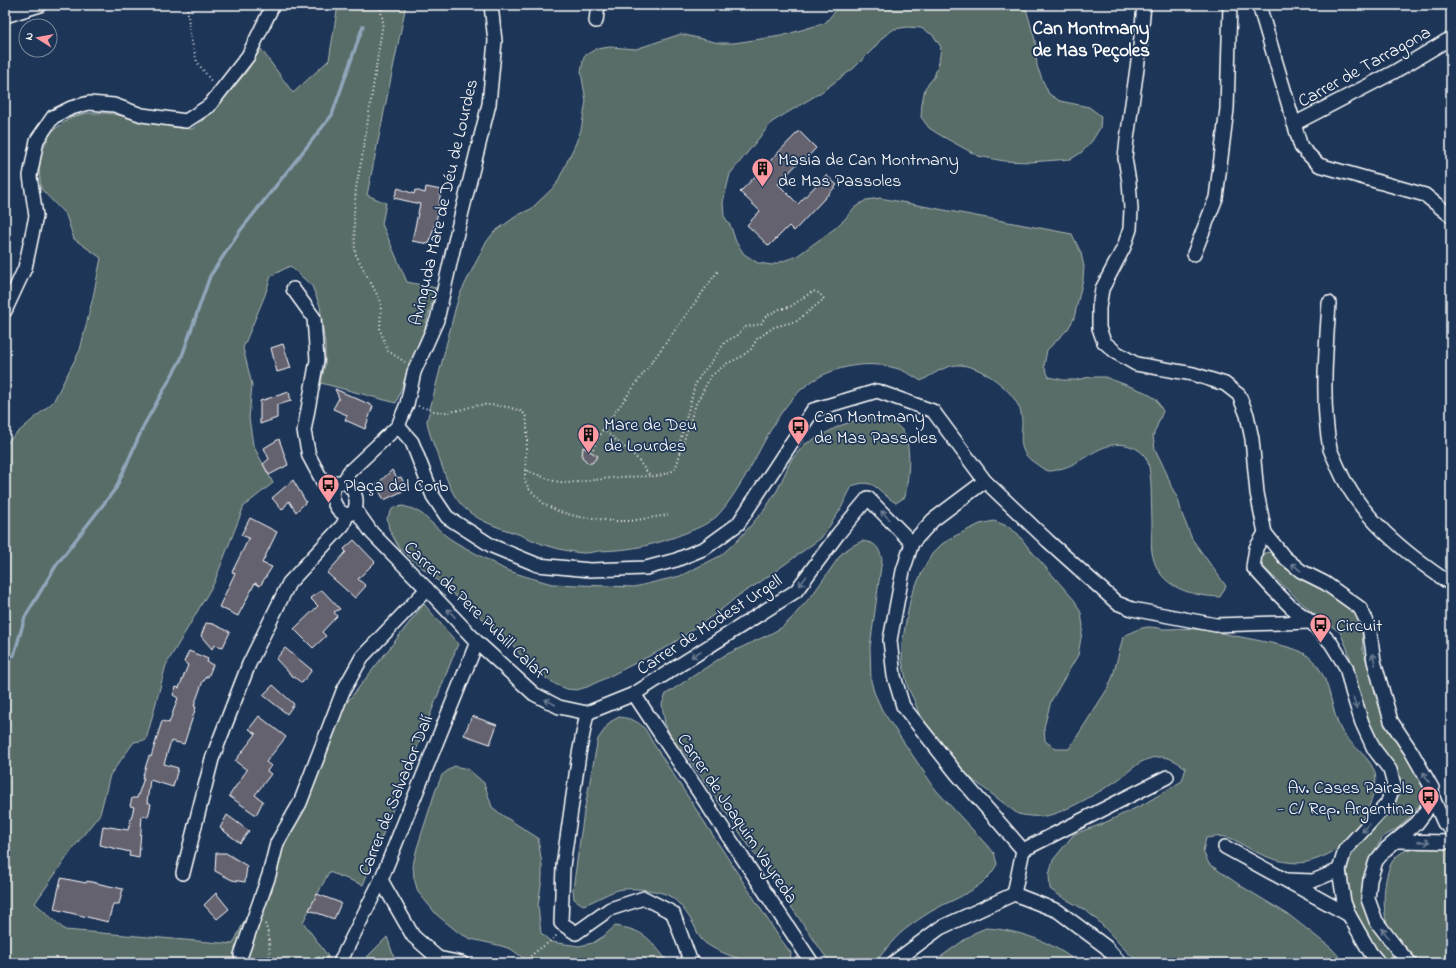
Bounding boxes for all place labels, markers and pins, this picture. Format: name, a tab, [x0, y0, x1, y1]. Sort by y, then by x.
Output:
place label: Masia de Can Montmany de Mas Passoles	[778, 148, 959, 195]
building icon: Masia de Can Montmany de Mas Passoles	[750, 156, 776, 189]
place label: Can Montmany de Mas Passoles	[814, 405, 937, 452]
place label: Mare de Deu de Lourdes	[604, 413, 697, 460]
bus stop icon: Can Montmany de Mas Passoles	[786, 413, 812, 446]
building icon: Mare de Deu de Lourdes	[575, 421, 601, 454]
bus stop icon: Plaça del Corb	[316, 472, 342, 505]
place label: Plaça del Corb	[344, 474, 449, 500]
bus stop icon: Circuit	[1307, 612, 1333, 645]
place label: Circuit	[1336, 614, 1382, 640]
place label: Av. Cases Pairals - C/ Rep. Argentina	[1277, 776, 1414, 824]
bus stop icon: Av. Cases Pairals - C/ Rep. Argentina	[1416, 784, 1442, 817]

